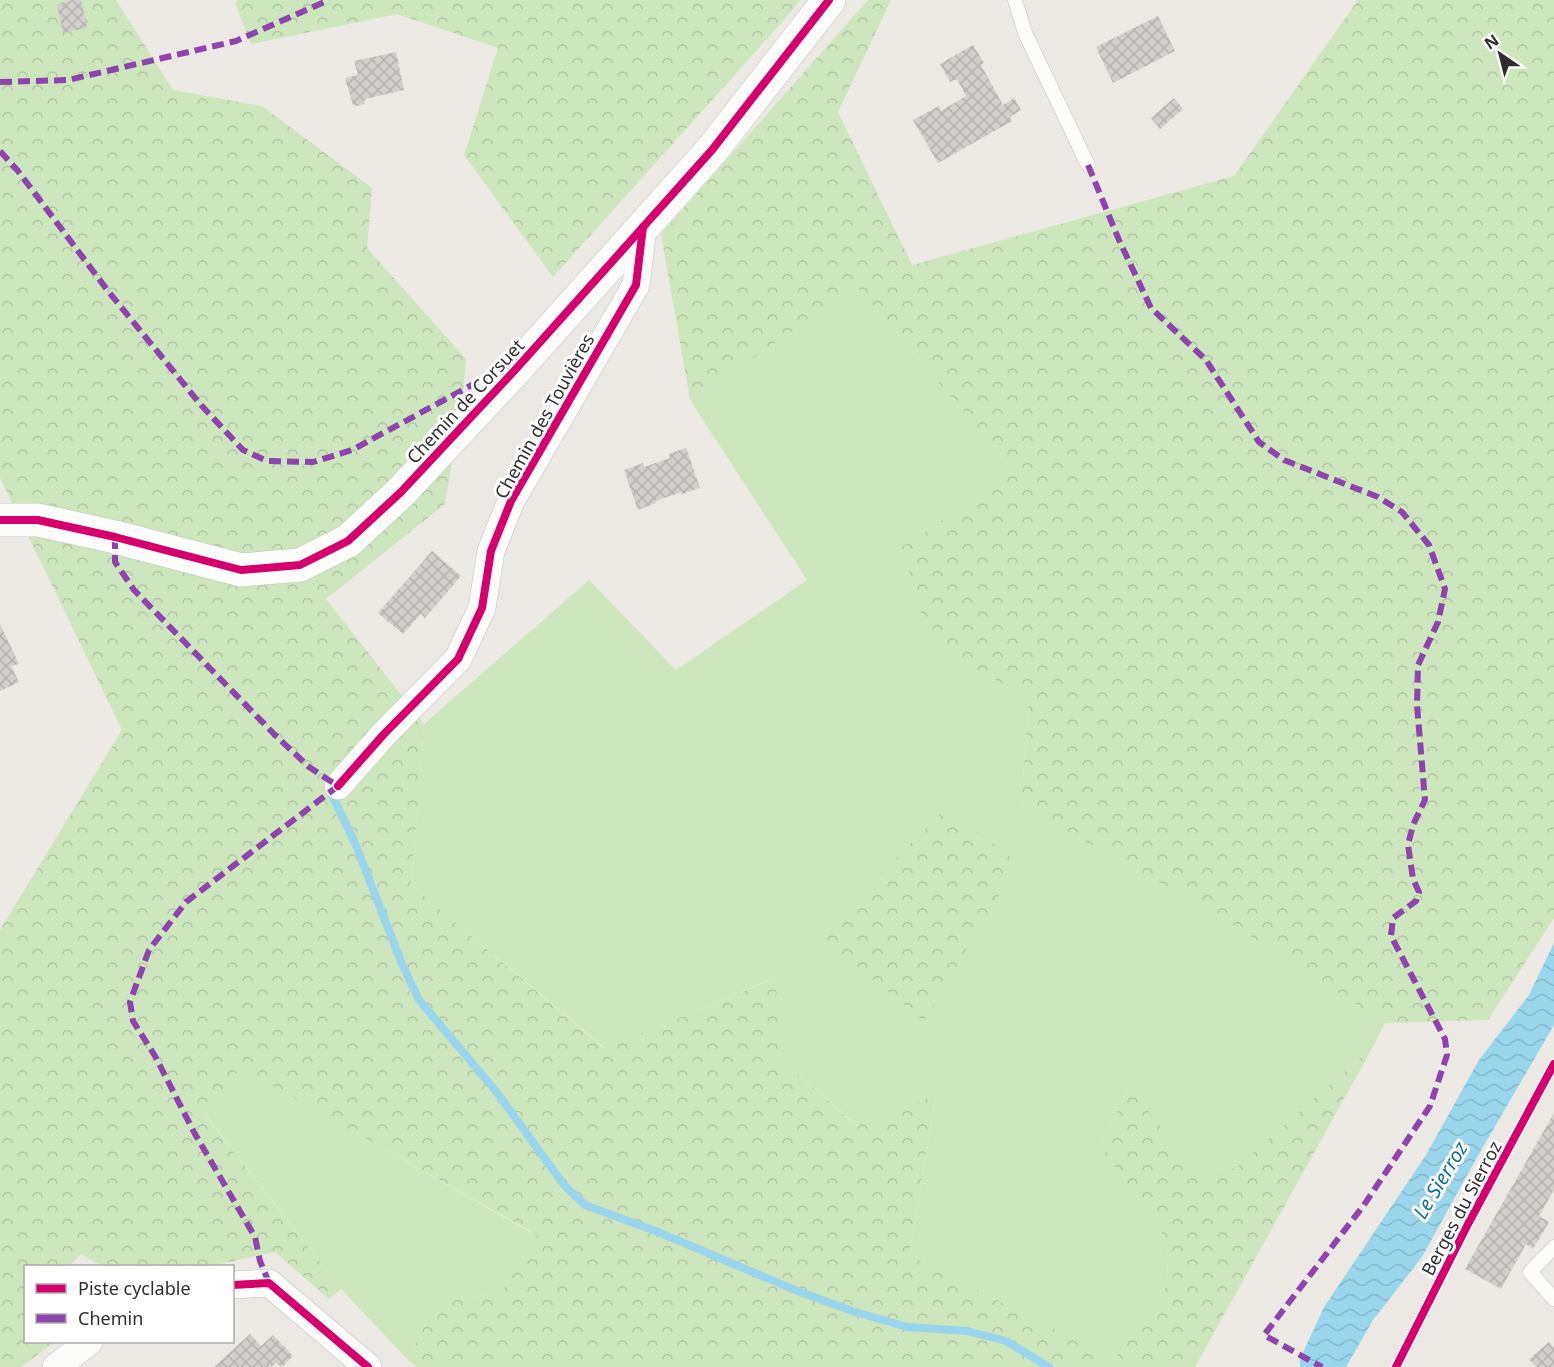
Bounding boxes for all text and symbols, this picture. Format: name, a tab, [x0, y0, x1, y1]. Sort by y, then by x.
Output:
north arrow	[1470, 24, 1530, 84]
text: N	[1480, 29, 1503, 54]
street label: Chemin des Touvières	[489, 329, 599, 503]
street label: Chemin de Corsuet	[401, 333, 529, 468]
water label: Le Sierroz	[1406, 1136, 1474, 1224]
street label: Berges du Sierroz	[1415, 1137, 1507, 1279]
legend	[24, 1265, 234, 1343]
text: Piste cyclable	[78, 1276, 191, 1300]
text: Chemin	[78, 1306, 143, 1330]

